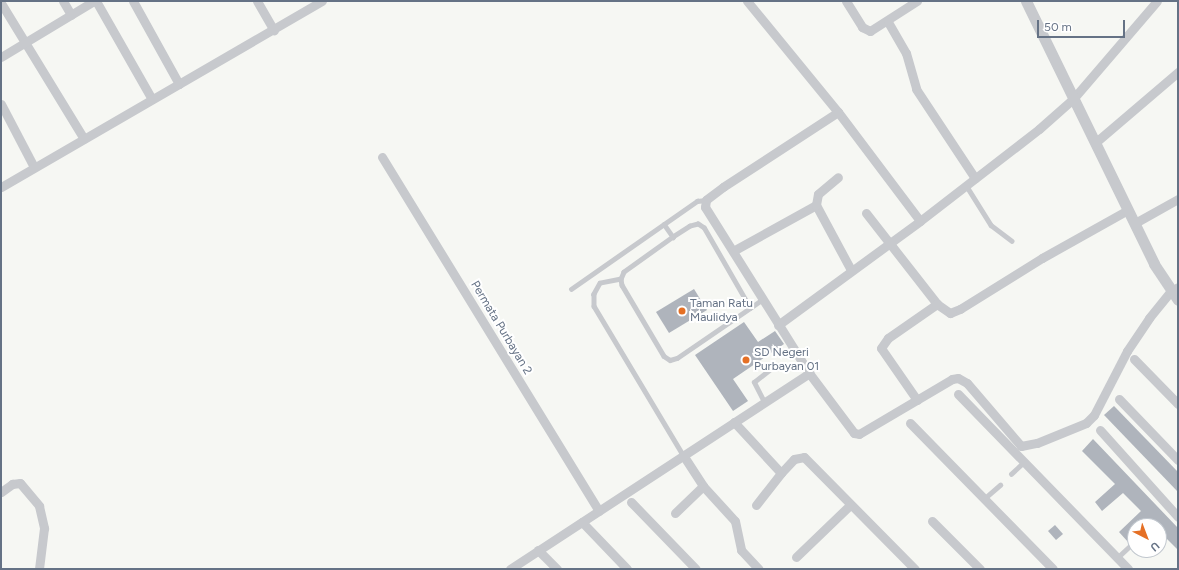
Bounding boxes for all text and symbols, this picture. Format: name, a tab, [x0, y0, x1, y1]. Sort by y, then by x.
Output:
scale bar	[1039, 12, 1127, 38]
text: 50 m	[1044, 20, 1072, 34]
street label: Permata Purbayan 2	[467, 279, 535, 377]
place label: Taman Ratu Maulidya	[690, 297, 753, 325]
marker: Taman Ratu Maulidya	[677, 306, 687, 316]
place label: SD Negeri Purbayan 01	[754, 346, 819, 374]
marker: SD Negeri Purbayan 01	[741, 355, 751, 365]
north arrow	[1127, 518, 1167, 558]
text: U	[1147, 539, 1162, 554]

